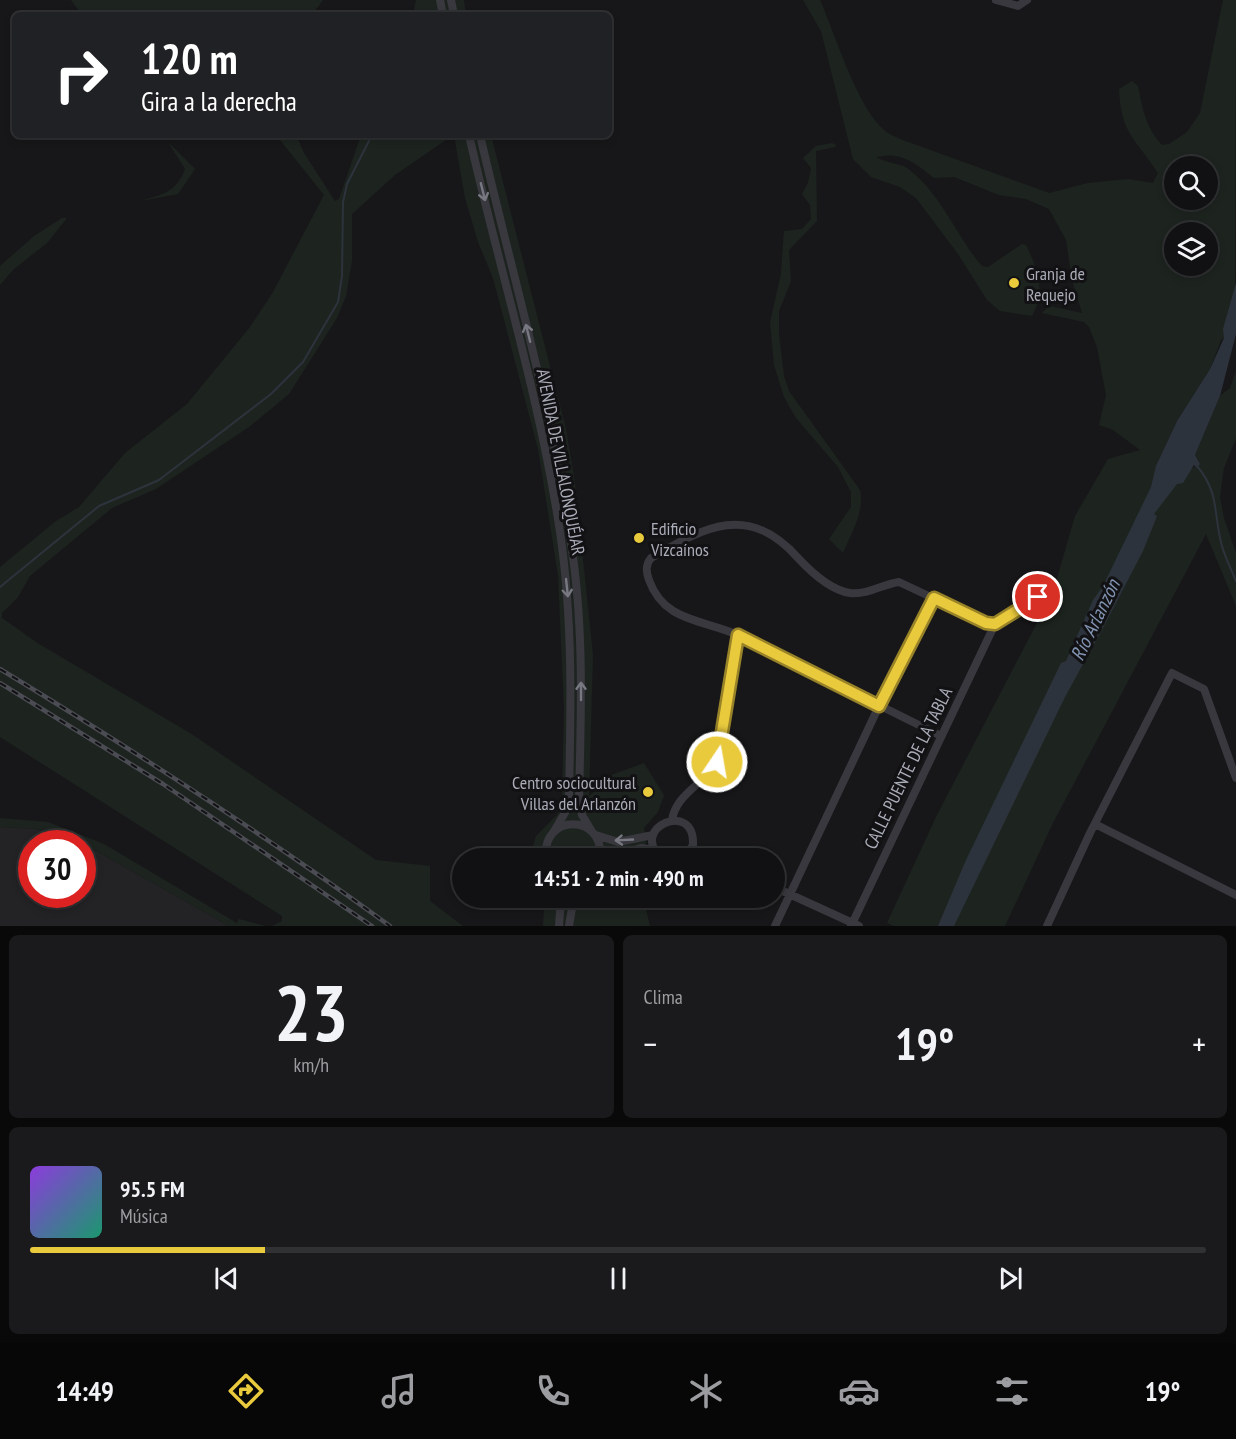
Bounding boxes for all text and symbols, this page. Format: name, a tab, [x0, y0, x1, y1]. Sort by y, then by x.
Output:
text: 120 m	[141, 31, 238, 86]
icon: right	[42, 36, 120, 114]
text: Gira a la derecha	[141, 84, 297, 118]
map controls	[1164, 156, 1218, 276]
button: search	[1164, 156, 1218, 210]
one-way arrow	[477, 182, 489, 201]
button: layers	[1164, 222, 1218, 276]
place label: Granja de Requejo	[1026, 262, 1085, 306]
marker: Granja de Requejo	[1007, 276, 1021, 290]
one-way arrow	[521, 324, 533, 343]
street label: AVENIDA DE VILLALONQUÉJAR	[532, 367, 590, 558]
place label: Edificio Vizcaínos	[650, 517, 709, 561]
marker: Edificio Vizcaínos	[632, 531, 646, 545]
pin	[1012, 571, 1063, 622]
water label: Río Arlanzón	[1064, 574, 1126, 665]
one-way arrow	[562, 577, 573, 597]
icon: arrive	[1021, 580, 1054, 613]
one-way arrow	[575, 682, 587, 702]
street label: CALLE PUENTE DE LA TABLA	[859, 683, 957, 853]
position arrow	[685, 730, 749, 794]
place label: Centro sociocultural Villas del Arlanzón	[512, 771, 637, 815]
marker: Centro sociocultural Villas del Arlanzón	[641, 785, 655, 799]
speed limit sign: 30	[18, 830, 96, 908]
one-way arrow	[615, 835, 635, 846]
text: 14:51 · 2 min · 490 m	[533, 864, 704, 892]
text: 23	[274, 962, 349, 1063]
text: Clima	[644, 984, 683, 1010]
text: 19°	[895, 1014, 954, 1072]
text: −	[644, 1022, 657, 1065]
text: +	[1192, 1022, 1206, 1065]
text: km/h	[294, 1052, 329, 1078]
text: 95.5 FM	[120, 1175, 185, 1203]
text: Música	[120, 1203, 168, 1229]
icon: previous	[210, 1262, 243, 1295]
icon: pause	[602, 1262, 635, 1295]
icon: next	[994, 1262, 1027, 1295]
icon: directions	[225, 1370, 267, 1412]
icon: music	[378, 1370, 420, 1412]
icon: phone	[532, 1370, 574, 1412]
icon: climate	[685, 1370, 727, 1412]
icon: car	[838, 1370, 880, 1412]
icon: filters	[991, 1370, 1033, 1412]
text: 14:49	[56, 1374, 114, 1408]
text: 19°	[1145, 1374, 1180, 1408]

